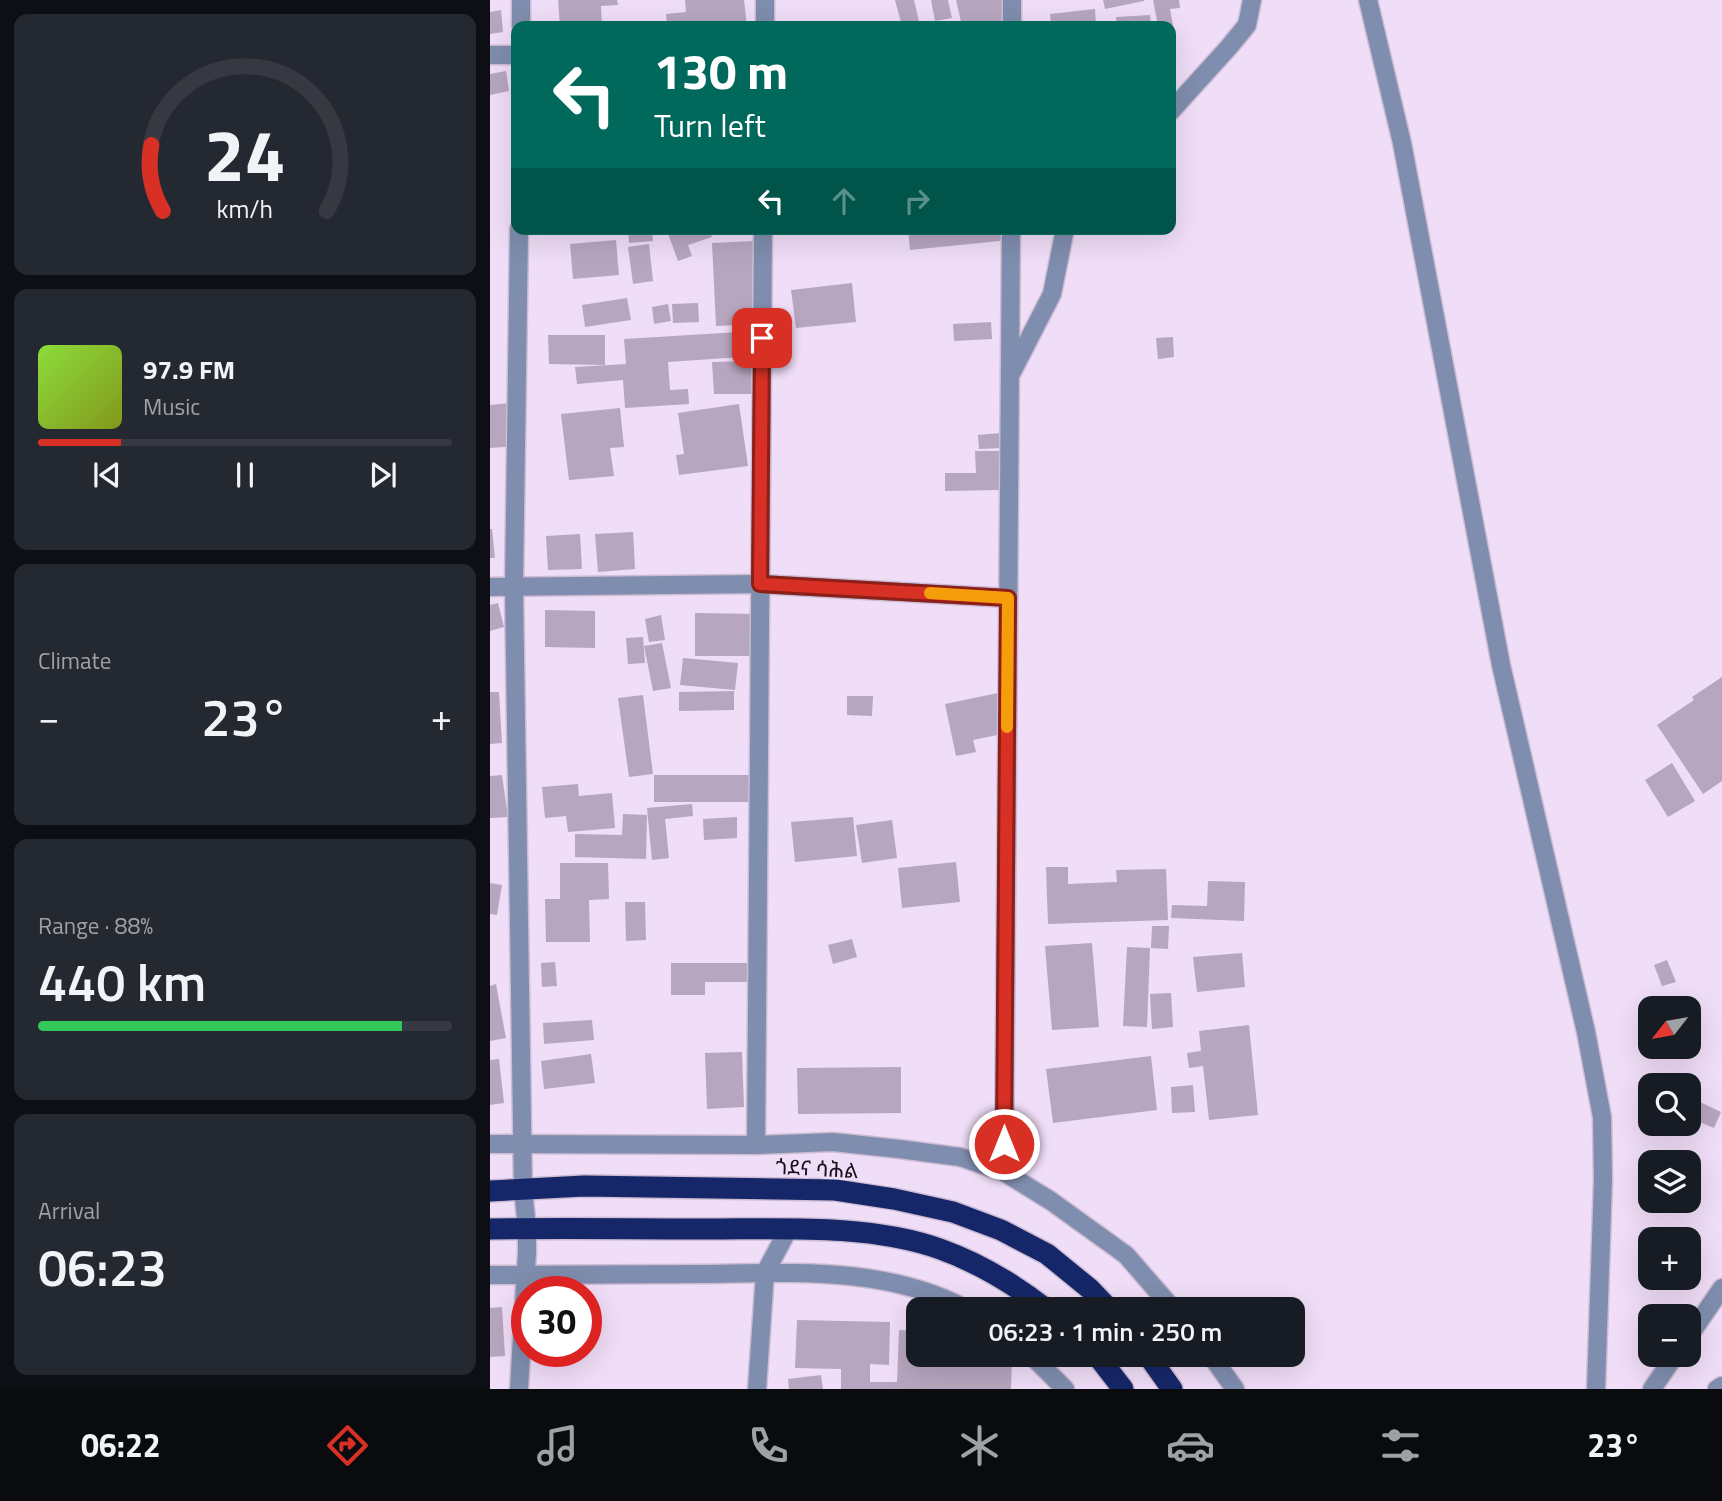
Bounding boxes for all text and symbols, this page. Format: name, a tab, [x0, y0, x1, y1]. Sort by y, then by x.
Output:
text: 130 m	[654, 33, 788, 108]
icon: left	[539, 49, 630, 140]
text: 24	[204, 99, 286, 209]
text: Turn left	[654, 101, 766, 149]
icon: left	[752, 182, 790, 220]
icon: ahead	[825, 182, 863, 220]
icon: right	[898, 182, 936, 220]
text: km/h	[217, 189, 273, 227]
pin	[732, 308, 792, 368]
icon: arrive	[743, 319, 781, 357]
text: 97.9 FM	[143, 350, 235, 389]
text: Music	[143, 389, 200, 424]
icon: previous	[88, 456, 126, 494]
icon: pause	[226, 456, 264, 494]
icon: next	[364, 456, 402, 494]
text: Climate	[38, 643, 111, 678]
text: 23°	[201, 677, 289, 756]
text: −	[38, 688, 59, 746]
text: +	[431, 688, 452, 746]
text: Range · 88%	[38, 908, 153, 943]
text: 440 km	[38, 942, 206, 1021]
north arrow	[1638, 996, 1701, 1059]
map controls	[1638, 996, 1701, 1367]
button: search	[1638, 1073, 1701, 1136]
position arrow	[967, 1107, 1041, 1181]
street label: ጎደና ሳሕል	[775, 1150, 859, 1186]
button: layers	[1638, 1150, 1701, 1213]
text: Arrival	[38, 1193, 100, 1228]
text: 06:23	[38, 1227, 167, 1306]
button: +	[1638, 1227, 1701, 1290]
speed limit sign: 30	[511, 1276, 602, 1367]
button: −	[1638, 1304, 1701, 1367]
text: 06:23 · 1 min · 250 m	[989, 1312, 1222, 1351]
text: 06:22	[81, 1421, 161, 1469]
icon: directions	[323, 1421, 372, 1470]
icon: music	[533, 1421, 582, 1470]
icon: phone	[744, 1421, 793, 1470]
icon: climate	[955, 1421, 1004, 1470]
icon: car	[1166, 1421, 1215, 1470]
icon: filters	[1376, 1421, 1425, 1470]
text: 23°	[1587, 1421, 1641, 1469]

